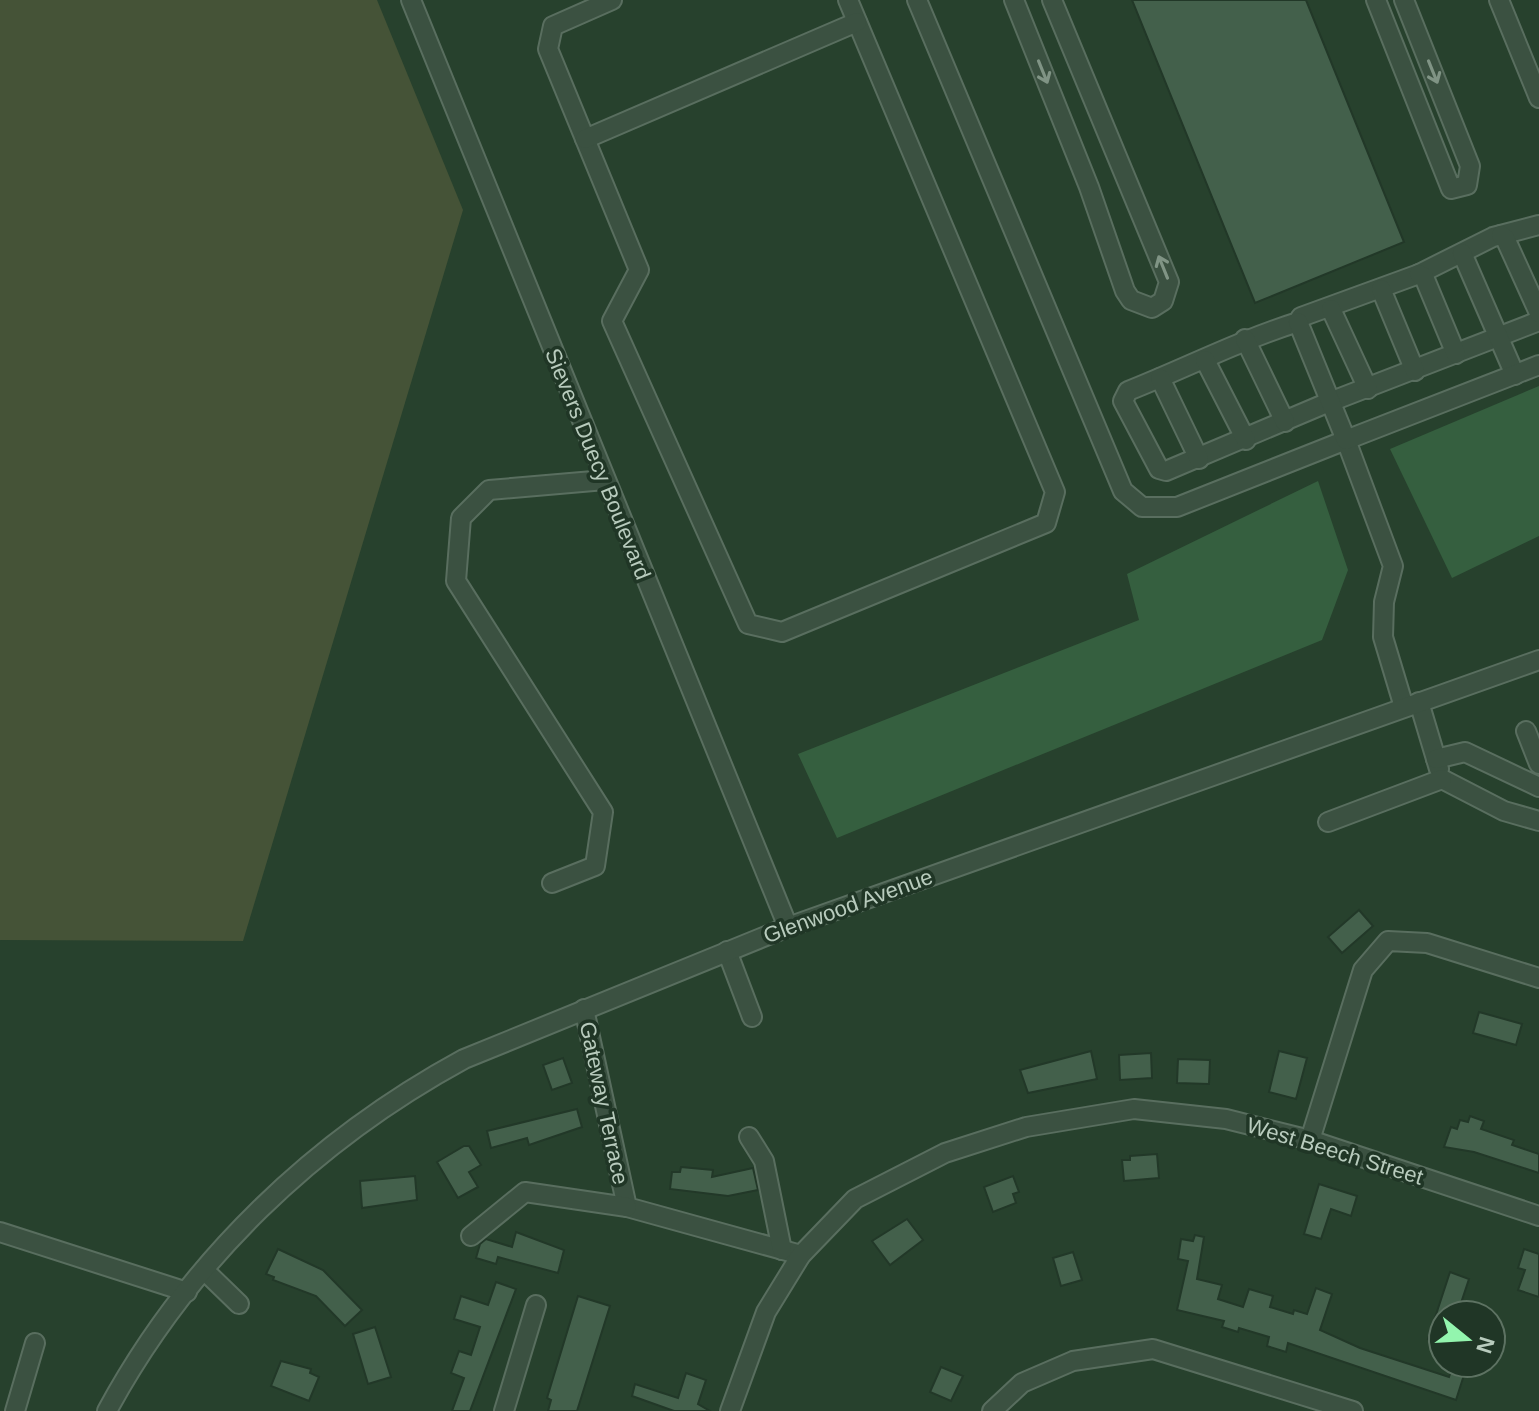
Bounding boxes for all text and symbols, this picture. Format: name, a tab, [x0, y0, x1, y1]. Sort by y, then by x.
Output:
one-way arrow	[1037, 59, 1052, 84]
one-way arrow	[1427, 59, 1441, 84]
one-way arrow	[1155, 255, 1169, 280]
street label: Sievers Duecy Boulevard	[540, 345, 656, 583]
street label: Glenwood Avenue	[760, 864, 936, 948]
street label: Gateway Terrace	[575, 1019, 633, 1187]
street label: West Beech Street	[1244, 1112, 1426, 1190]
north arrow	[1427, 1299, 1507, 1379]
text: N	[1471, 1334, 1500, 1356]

